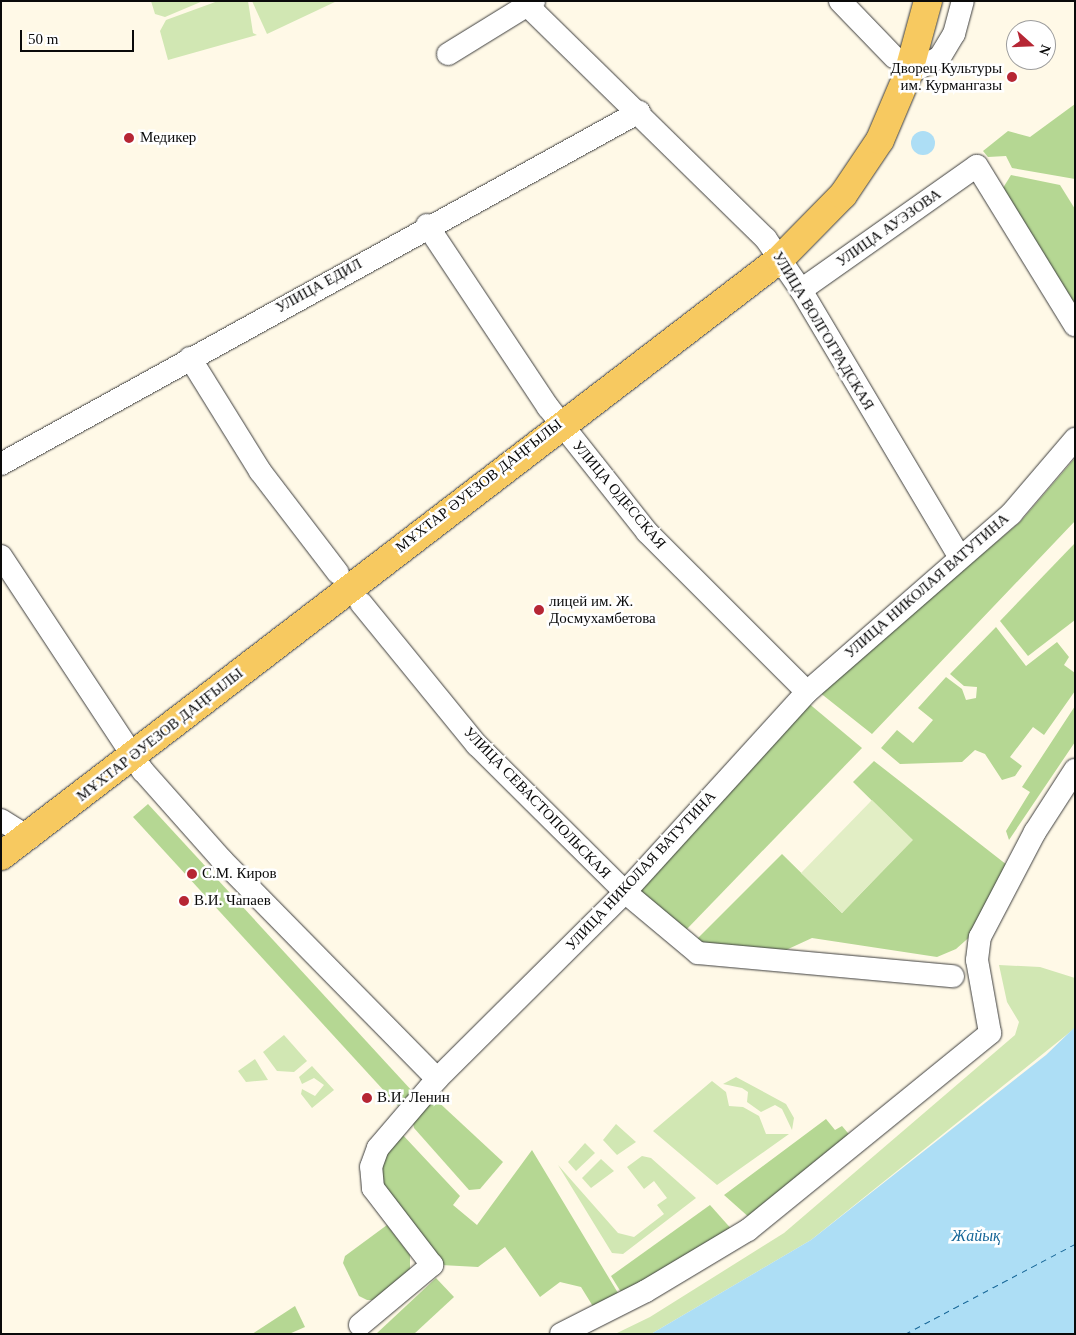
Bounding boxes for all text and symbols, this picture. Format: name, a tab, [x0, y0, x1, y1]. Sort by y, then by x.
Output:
scale bar	[22, 20, 136, 52]
north arrow	[1006, 20, 1056, 70]
text: 50 m	[28, 31, 58, 47]
text: N	[1036, 43, 1053, 57]
place label: Дворец Культуры им. Курмангазы	[890, 59, 1002, 94]
marker: Дворец Культуры им. Курмангазы	[1006, 71, 1018, 83]
place label: Медикер	[140, 129, 196, 147]
marker: Медикер	[122, 131, 136, 145]
street label: УЛИЦА АУЭЗОВА	[833, 185, 945, 271]
street label: УЛИЦА ВОЛГОГРАДСКАЯ	[768, 248, 878, 414]
street label: УЛИЦА ЕДИЛ	[273, 255, 365, 317]
street label: МҰХТАР ӘУЕЗОВ ДАҢҒЫЛЫ	[392, 415, 566, 557]
street label: УЛИЦА ОДЕССКАЯ	[568, 437, 670, 553]
street label: УЛИЦА НИКОЛАЯ ВАТУТИНА	[841, 510, 1013, 662]
place label: лицей им. Ж. Досмухамбетова	[549, 592, 656, 627]
marker: лицей им. Ж. Досмухамбетова	[533, 604, 545, 616]
street label: МҰХТАР ӘУЕЗОВ ДАҢҒЫЛЫ	[73, 664, 247, 806]
street label: УЛИЦА СЕВАСТОПОЛЬСКАЯ	[460, 724, 614, 882]
street label: УЛИЦА НИКОЛАЯ ВАТУТИНА	[562, 788, 720, 954]
place label: С.М. Киров	[202, 865, 277, 883]
marker: С.М. Киров	[186, 868, 198, 880]
place label: В.И. Чапаев	[194, 892, 271, 910]
marker: В.И. Чапаев	[178, 895, 190, 907]
place label: В.И. Ленин	[377, 1089, 450, 1107]
marker: В.И. Ленин	[361, 1092, 373, 1104]
water label: Жайық	[952, 1226, 1000, 1246]

